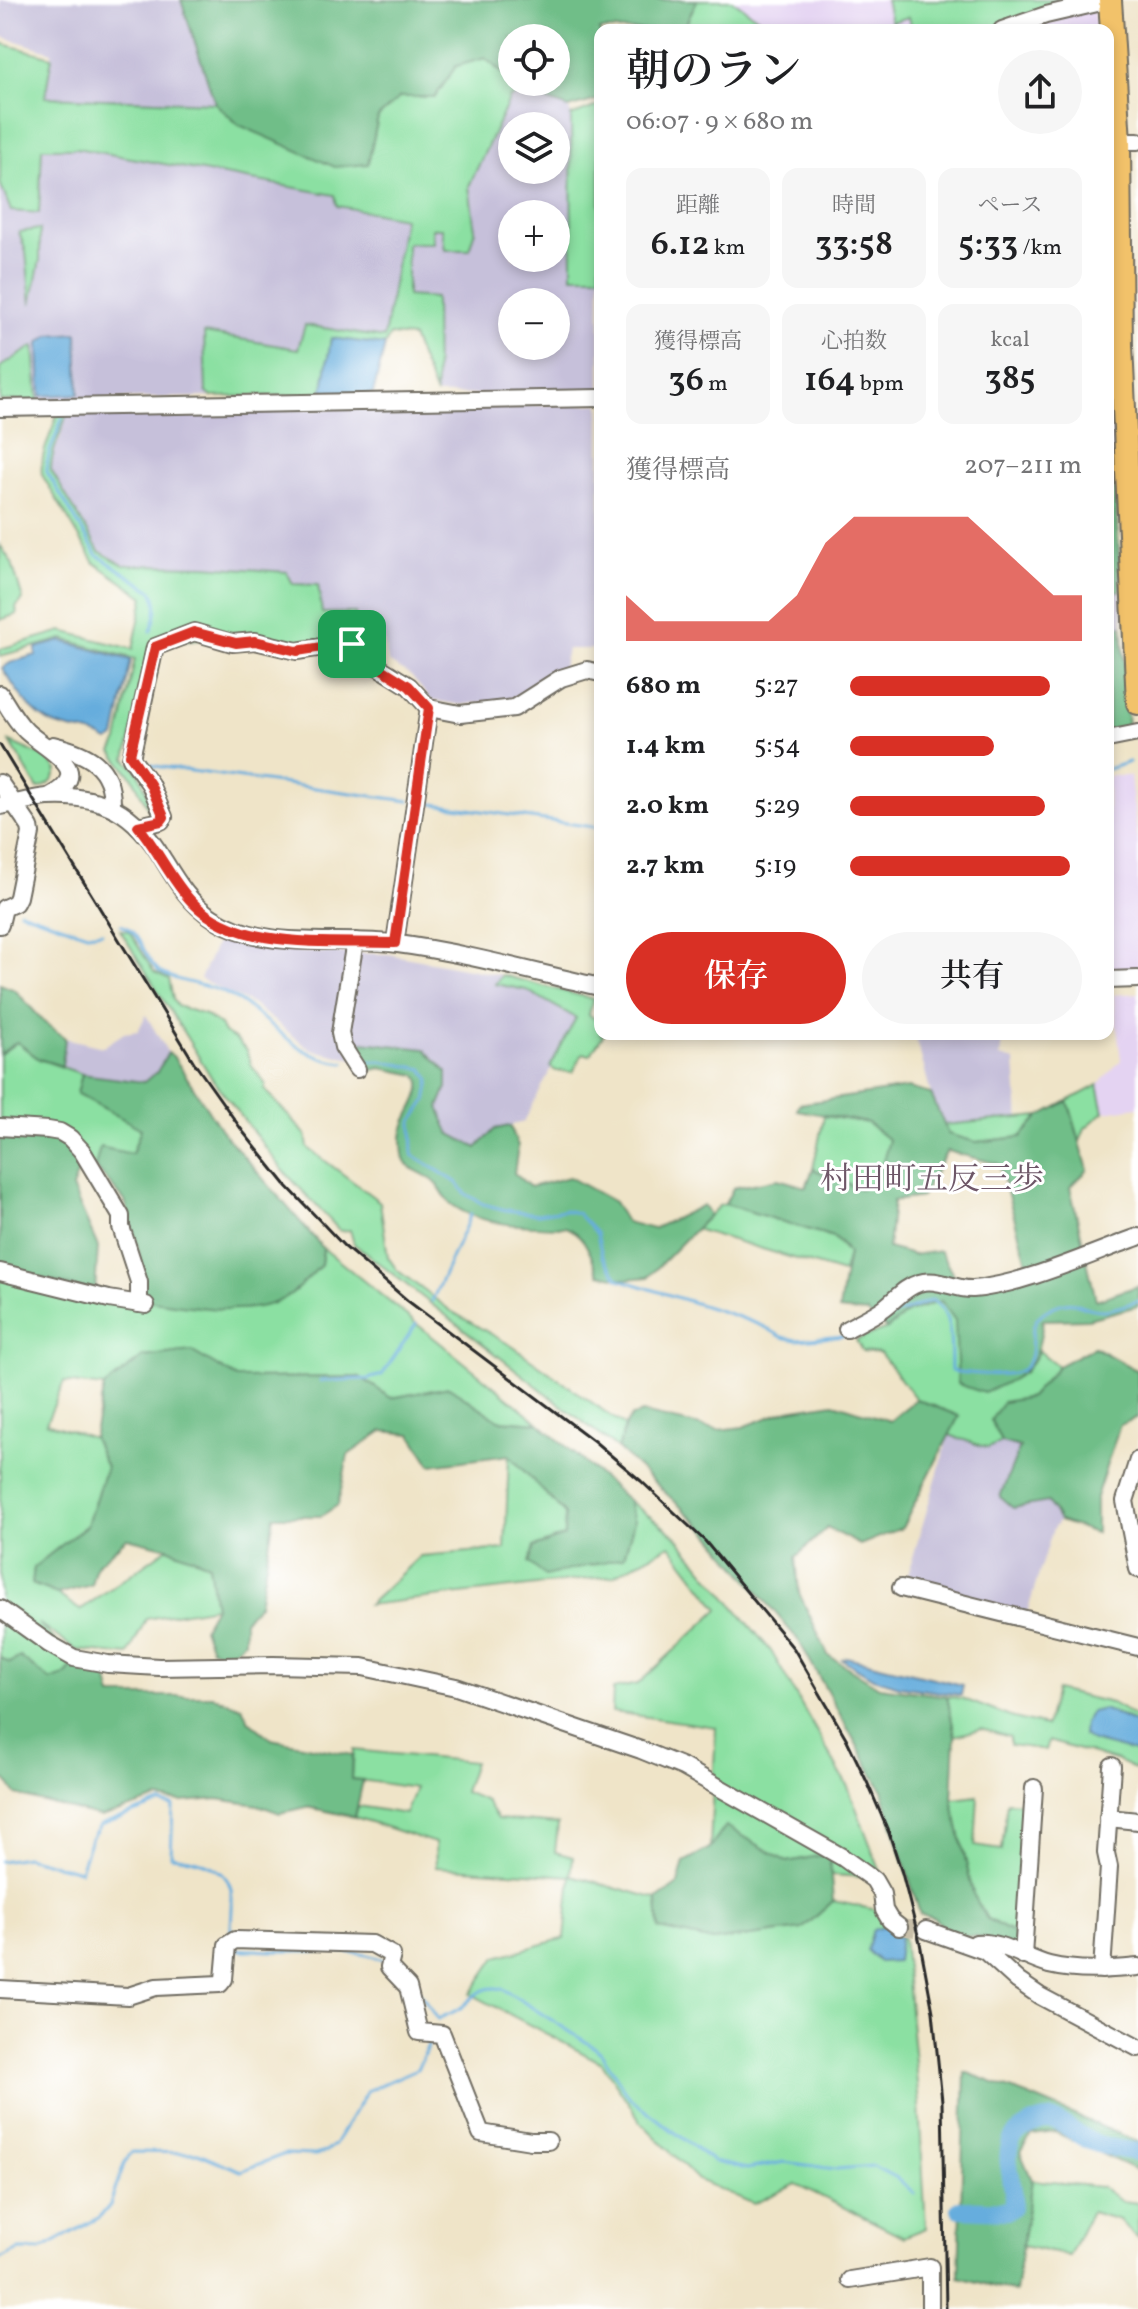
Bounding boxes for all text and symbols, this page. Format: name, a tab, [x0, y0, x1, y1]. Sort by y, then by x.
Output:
map controls	[498, 24, 570, 360]
button: locate	[498, 24, 570, 96]
text: 朝のラン	[626, 43, 802, 104]
button: share	[998, 50, 1082, 134]
text: 06:07 · 9 × 680 m	[626, 104, 813, 140]
button: layers	[498, 112, 570, 184]
text: 距離	[676, 191, 720, 222]
text: 時間	[832, 191, 876, 222]
text: ペース	[978, 191, 1042, 222]
button: +	[498, 200, 570, 272]
text: 6.12	[651, 222, 709, 269]
text: 33:58	[815, 222, 893, 269]
text: 5:33	[958, 222, 1018, 269]
text: km	[709, 233, 745, 264]
text: /km	[1018, 233, 1062, 264]
button: −	[498, 288, 570, 360]
text: kcal	[990, 325, 1030, 356]
text: 獲得標高	[654, 327, 742, 358]
text: 心拍数	[821, 327, 887, 358]
text: 385	[984, 356, 1036, 403]
text: 36	[668, 358, 704, 405]
text: 164	[804, 358, 855, 405]
text: m	[704, 369, 728, 400]
text: bpm	[855, 369, 904, 400]
text: 207–211 m	[964, 448, 1082, 484]
text: 獲得標高	[626, 453, 730, 489]
pin	[318, 610, 386, 678]
icon: arrive	[330, 622, 374, 666]
text: 680 m	[626, 668, 701, 704]
text: 5:27	[754, 668, 799, 704]
text: 1.4 km	[626, 728, 706, 764]
text: 5:54	[754, 728, 801, 764]
text: 2.0 km	[626, 788, 709, 824]
text: 5:29	[754, 788, 800, 824]
text: 2.7 km	[626, 848, 705, 884]
text: 5:19	[754, 848, 796, 884]
button: 保存	[626, 932, 846, 1024]
button: 共有	[862, 932, 1082, 1024]
district label: 村田町五反三歩	[820, 1159, 1044, 1203]

